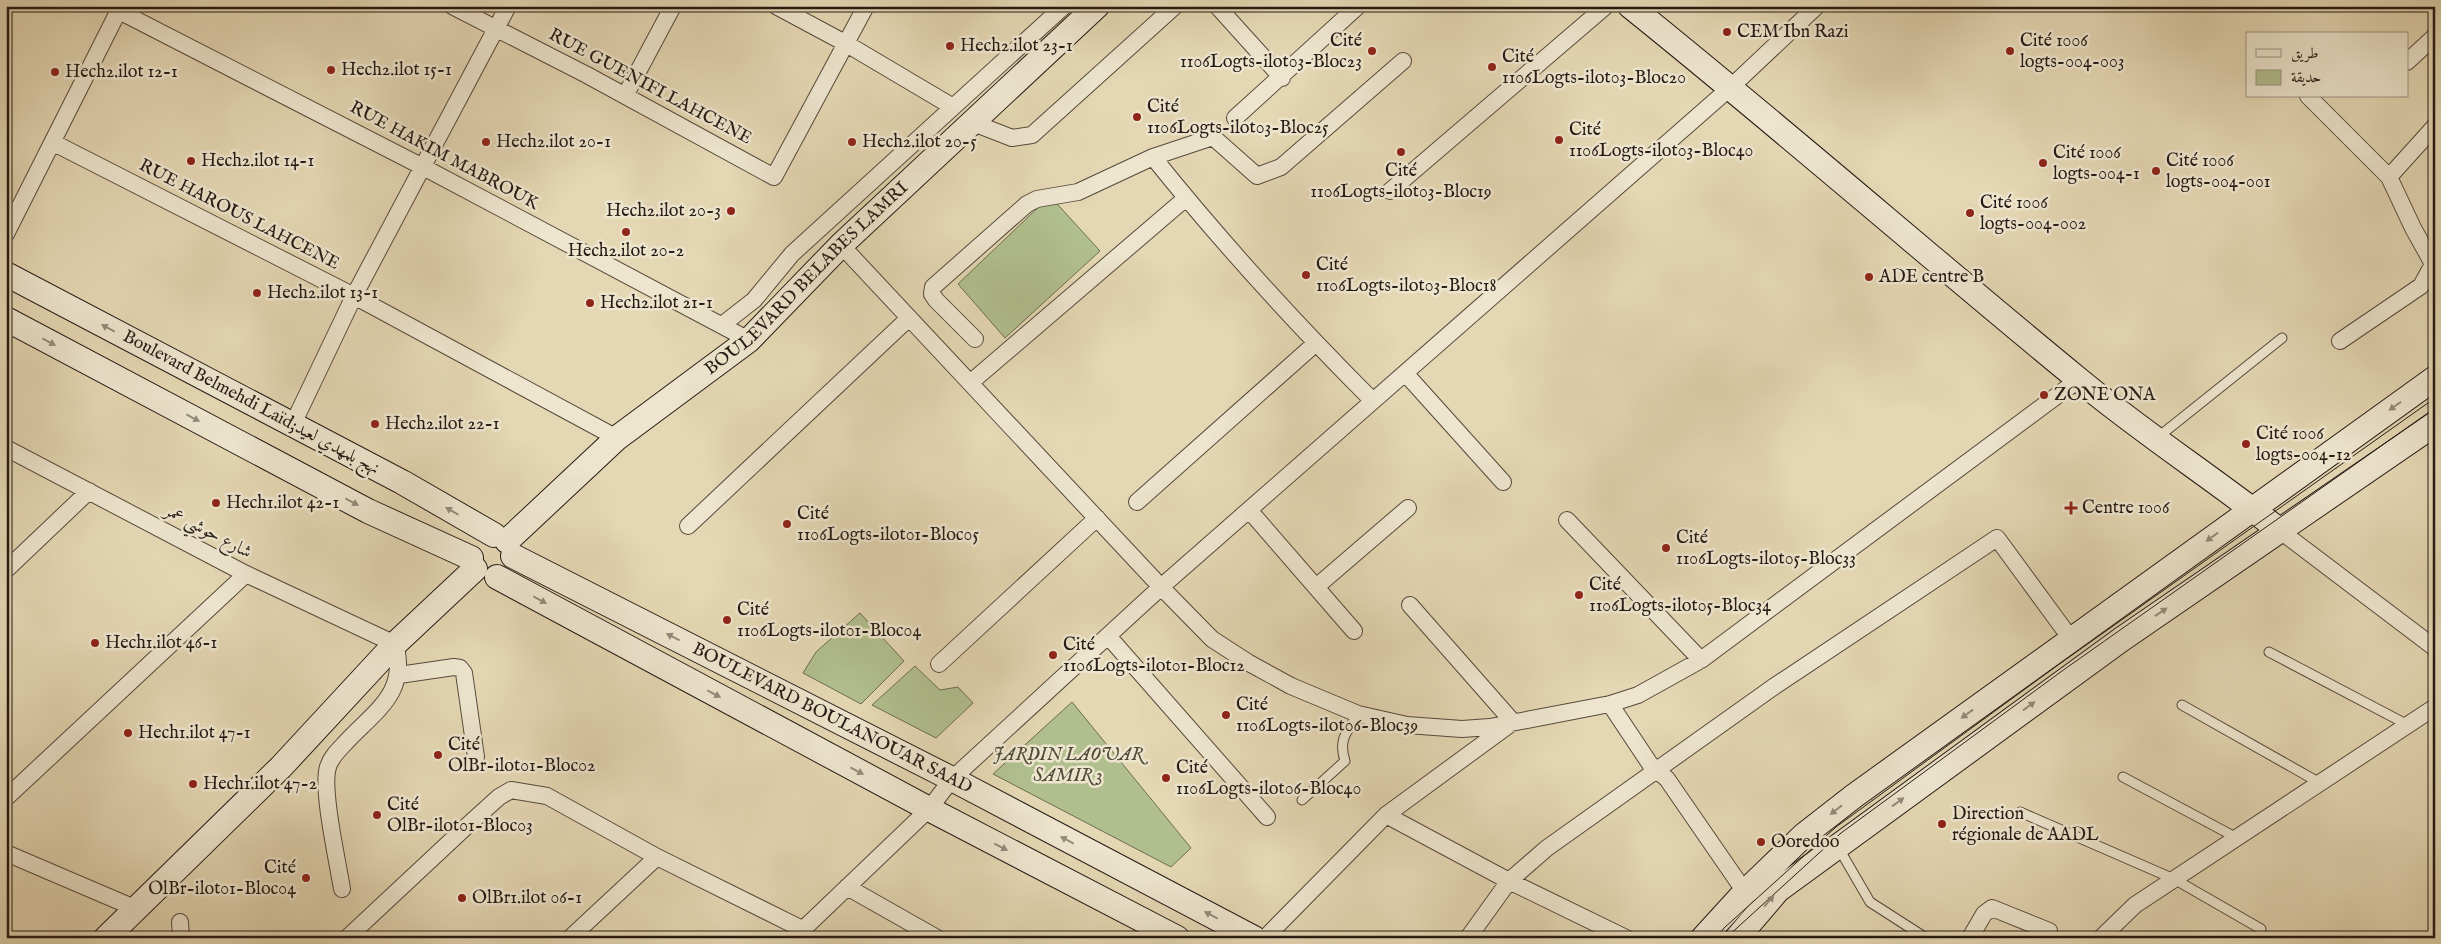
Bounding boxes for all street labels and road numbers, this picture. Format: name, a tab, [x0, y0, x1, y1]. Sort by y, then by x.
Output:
street label: RUE GUENIFI LAHCENE	[545, 24, 755, 150]
street label: RUE HAKIM MABROUK	[345, 96, 543, 216]
street label: RUE HAROUS LAHCENE	[135, 154, 343, 276]
street label: BOULEVARD BELABES LAMRI	[700, 176, 913, 380]
street label: Boulevard Belmehdi Laïd;نهج بلمهدي لعيد	[117, 325, 383, 483]
street label: شارع حوشي عمر	[157, 499, 255, 568]
street label: BOULEVARD BOULANOUAR SAAD	[688, 637, 976, 799]

